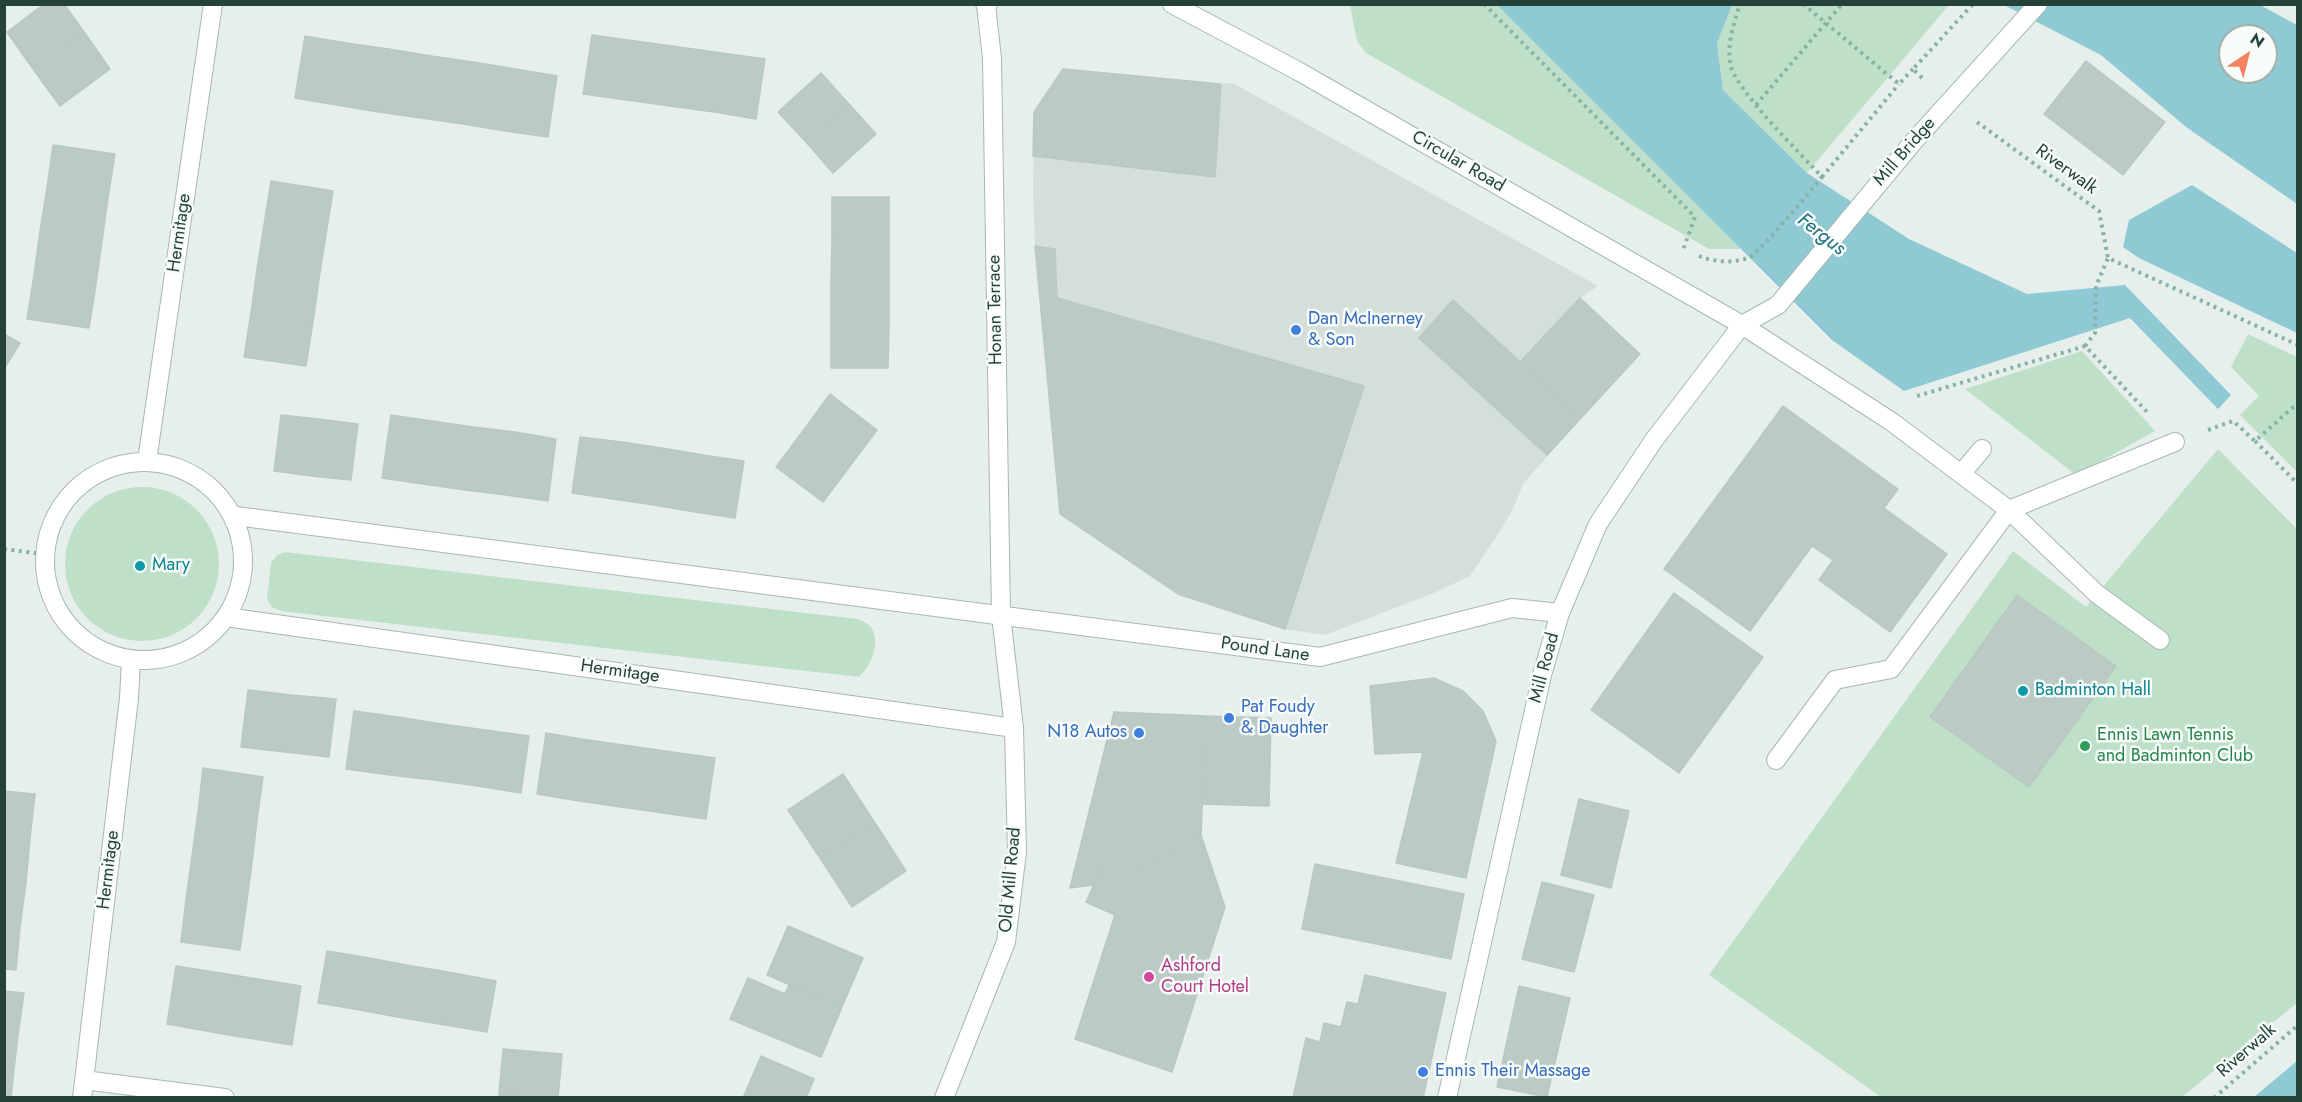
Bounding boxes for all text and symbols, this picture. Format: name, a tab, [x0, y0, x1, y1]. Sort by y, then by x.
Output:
north arrow	[2218, 24, 2278, 84]
text: N	[2246, 27, 2269, 54]
street label: Mill Bridge	[1869, 113, 1941, 191]
street label: Circular Road	[1407, 127, 1509, 197]
street label: Riverwalk	[2031, 140, 2101, 200]
street label: Hermitage	[164, 192, 196, 274]
water label: Fergus	[1792, 209, 1850, 261]
street label: Honan Terrace	[984, 255, 1008, 365]
place label: Dan McInerney & Son	[1308, 309, 1423, 352]
marker: Dan McInerney & Son	[1289, 323, 1303, 337]
place label: Mary	[152, 555, 190, 577]
marker: Mary	[133, 559, 147, 573]
street label: Mill Road	[1525, 631, 1565, 705]
street label: Pound Lane	[1219, 633, 1311, 667]
street label: Hermitage	[579, 656, 661, 688]
place label: Badminton Hall	[2035, 680, 2151, 702]
marker: Badminton Hall	[2016, 684, 2030, 698]
place label: Pat Foudy & Daughter	[1241, 697, 1328, 740]
marker: Pat Foudy & Daughter	[1222, 711, 1236, 725]
place label: N18 Autos	[1047, 722, 1127, 744]
place label: Ennis Lawn Tennis and Badminton Club	[2097, 725, 2253, 768]
marker: N18 Autos	[1132, 726, 1146, 740]
marker: Ennis Lawn Tennis and Badminton Club	[2078, 739, 2092, 753]
street label: Old Mill Road	[996, 826, 1026, 934]
street label: Hermitage	[93, 829, 125, 911]
place label: Ashford Court Hotel	[1161, 956, 1249, 998]
marker: Ashford Court Hotel	[1142, 970, 1156, 984]
street label: Riverwalk	[2213, 1019, 2281, 1083]
place label: Ennis Their Massage	[1435, 1061, 1590, 1083]
marker: Ennis Their Massage	[1416, 1065, 1430, 1079]

